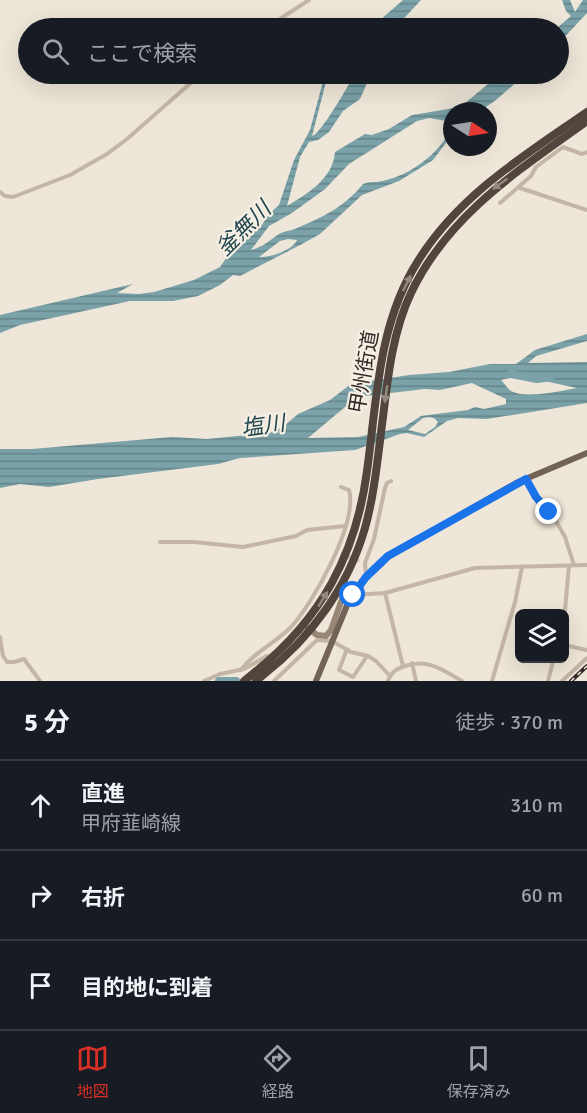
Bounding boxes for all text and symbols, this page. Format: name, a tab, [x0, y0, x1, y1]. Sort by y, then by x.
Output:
search box	[18, 18, 569, 84]
icon: search	[39, 35, 72, 68]
text: ここで検索	[87, 40, 197, 67]
north arrow	[443, 102, 497, 156]
one-way arrow	[493, 178, 509, 190]
water label: 釜無川	[210, 194, 278, 261]
one-way arrow	[402, 274, 411, 291]
street label: 甲州街道	[344, 328, 384, 416]
one-way arrow	[381, 384, 390, 403]
water label: 塩川	[239, 409, 289, 442]
route end	[535, 498, 561, 524]
route start	[339, 581, 365, 607]
one-way arrow	[317, 591, 328, 607]
map controls	[515, 609, 569, 663]
button: layers	[515, 609, 569, 663]
text: 5 分	[24, 707, 70, 739]
text: 徒歩 · 370 m	[455, 710, 563, 735]
text: 直進	[81, 780, 125, 807]
icon: ahead	[24, 789, 57, 822]
text: 310 m	[510, 793, 563, 818]
text: 甲府韮崎線	[81, 811, 181, 836]
icon: right	[24, 879, 57, 912]
text: 60 m	[521, 883, 563, 908]
text: 右折	[81, 884, 125, 911]
icon: arrive	[24, 969, 57, 1002]
text: 目的地に到着	[81, 974, 213, 1001]
tab: 地図	[76, 1042, 109, 1102]
tab: 経路	[261, 1042, 294, 1102]
tab: 保存済み	[447, 1042, 511, 1102]

